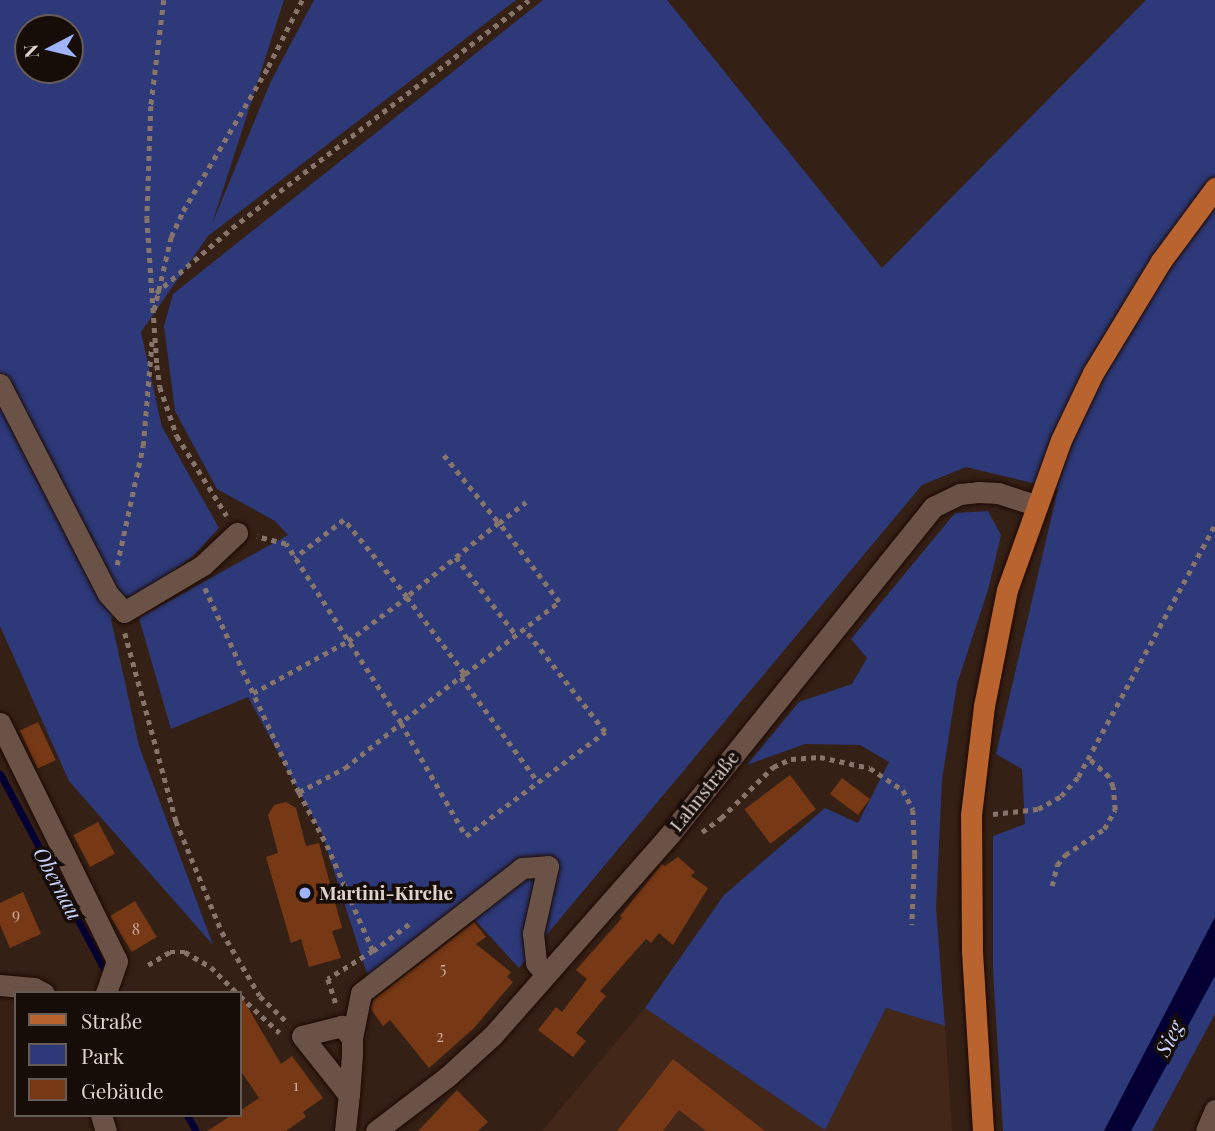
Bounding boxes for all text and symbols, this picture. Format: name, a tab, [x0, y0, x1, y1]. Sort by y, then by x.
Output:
north arrow	[14, 14, 84, 84]
text: N	[16, 43, 44, 60]
street label: Lahnstraße	[665, 746, 743, 836]
water label: Obernau	[29, 842, 89, 924]
place label: Martini-Kirche	[319, 882, 453, 904]
marker: Martini-Kirche	[297, 885, 313, 901]
house number: 9	[12, 904, 20, 924]
house number: 8	[132, 919, 140, 939]
house number: 5	[440, 958, 446, 978]
legend	[14, 991, 242, 1117]
text: Straße	[81, 1006, 142, 1034]
water label: Sieg	[1149, 1016, 1187, 1060]
house number: 2	[436, 1026, 444, 1046]
text: Park	[81, 1041, 124, 1069]
house number: 1	[293, 1075, 299, 1095]
text: Gebäude	[81, 1076, 164, 1104]

